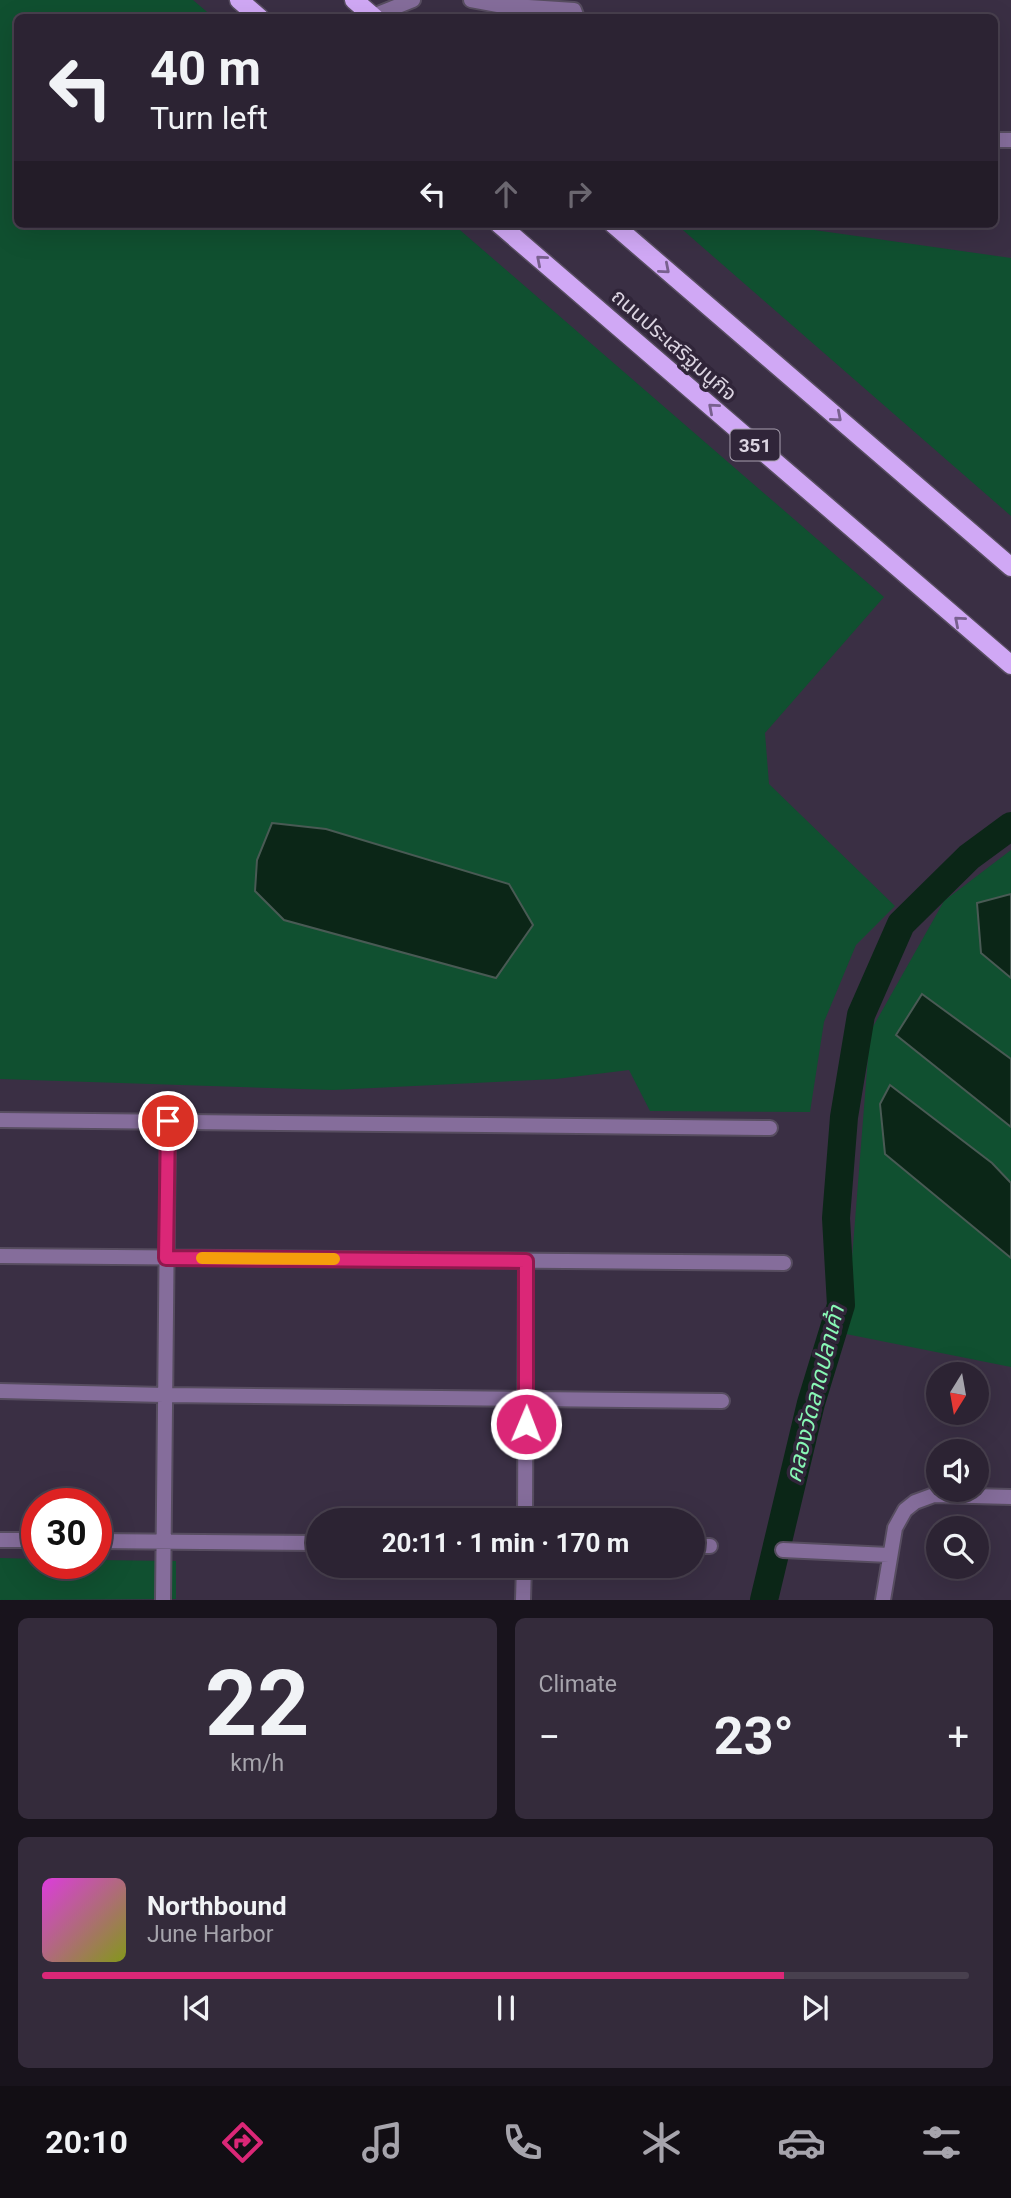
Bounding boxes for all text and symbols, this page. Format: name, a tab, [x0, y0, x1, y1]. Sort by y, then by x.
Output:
text: 40 m	[150, 40, 261, 97]
icon: left	[35, 42, 126, 133]
text: Turn left	[150, 99, 268, 137]
icon: left	[414, 175, 452, 213]
icon: ahead	[487, 175, 525, 213]
icon: right	[560, 175, 598, 213]
one-way arrow	[536, 256, 549, 268]
one-way arrow	[657, 261, 670, 273]
street label: ถนนประเสริฐมนูกิจ	[606, 284, 741, 407]
one-way arrow	[708, 404, 721, 416]
one-way arrow	[829, 409, 842, 421]
road number: 351	[730, 430, 780, 460]
one-way arrow	[955, 617, 968, 629]
pin	[138, 1091, 198, 1151]
icon: arrive	[149, 1102, 187, 1140]
water label: คลองวัดลาดปลาเค้า	[780, 1301, 850, 1485]
north arrow	[926, 1362, 989, 1424]
map controls	[926, 1362, 989, 1579]
position arrow	[489, 1387, 563, 1461]
button: sound	[926, 1439, 989, 1502]
speed limit sign: 30	[21, 1488, 112, 1579]
button: search	[926, 1516, 989, 1579]
text: 20:11 · 1 min · 170 m	[382, 1528, 629, 1558]
text: 22	[205, 1651, 309, 1757]
text: Climate	[539, 1671, 617, 1698]
text: 23°	[714, 1706, 794, 1767]
text: −	[539, 1715, 560, 1759]
text: +	[947, 1715, 969, 1759]
text: km/h	[230, 1750, 284, 1777]
text: Northbound	[147, 1891, 287, 1921]
text: June Harbor	[147, 1921, 274, 1948]
icon: previous	[178, 1989, 216, 2027]
icon: pause	[487, 1989, 525, 2027]
icon: next	[796, 1989, 834, 2027]
icon: directions	[218, 2118, 267, 2167]
icon: music	[358, 2118, 407, 2167]
icon: phone	[498, 2118, 547, 2167]
icon: climate	[637, 2118, 686, 2167]
icon: car	[777, 2118, 826, 2167]
icon: filters	[917, 2118, 966, 2167]
text: 20:10	[45, 2123, 128, 2161]

